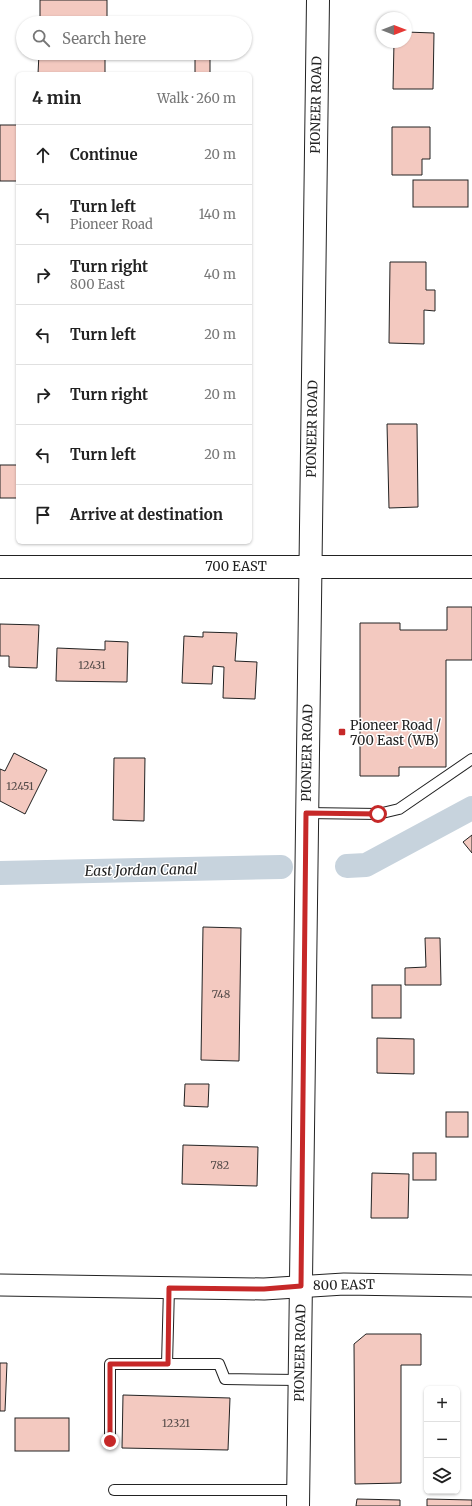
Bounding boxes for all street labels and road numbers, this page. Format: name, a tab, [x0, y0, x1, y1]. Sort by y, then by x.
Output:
street label: PIONEER ROAD	[307, 56, 325, 154]
street label: PIONEER ROAD	[303, 380, 321, 478]
street label: 700 EAST	[205, 558, 267, 575]
street label: PIONEER ROAD	[298, 704, 316, 802]
street label: 800 EAST	[313, 1276, 375, 1294]
street label: PIONEER ROAD	[291, 1304, 309, 1402]

